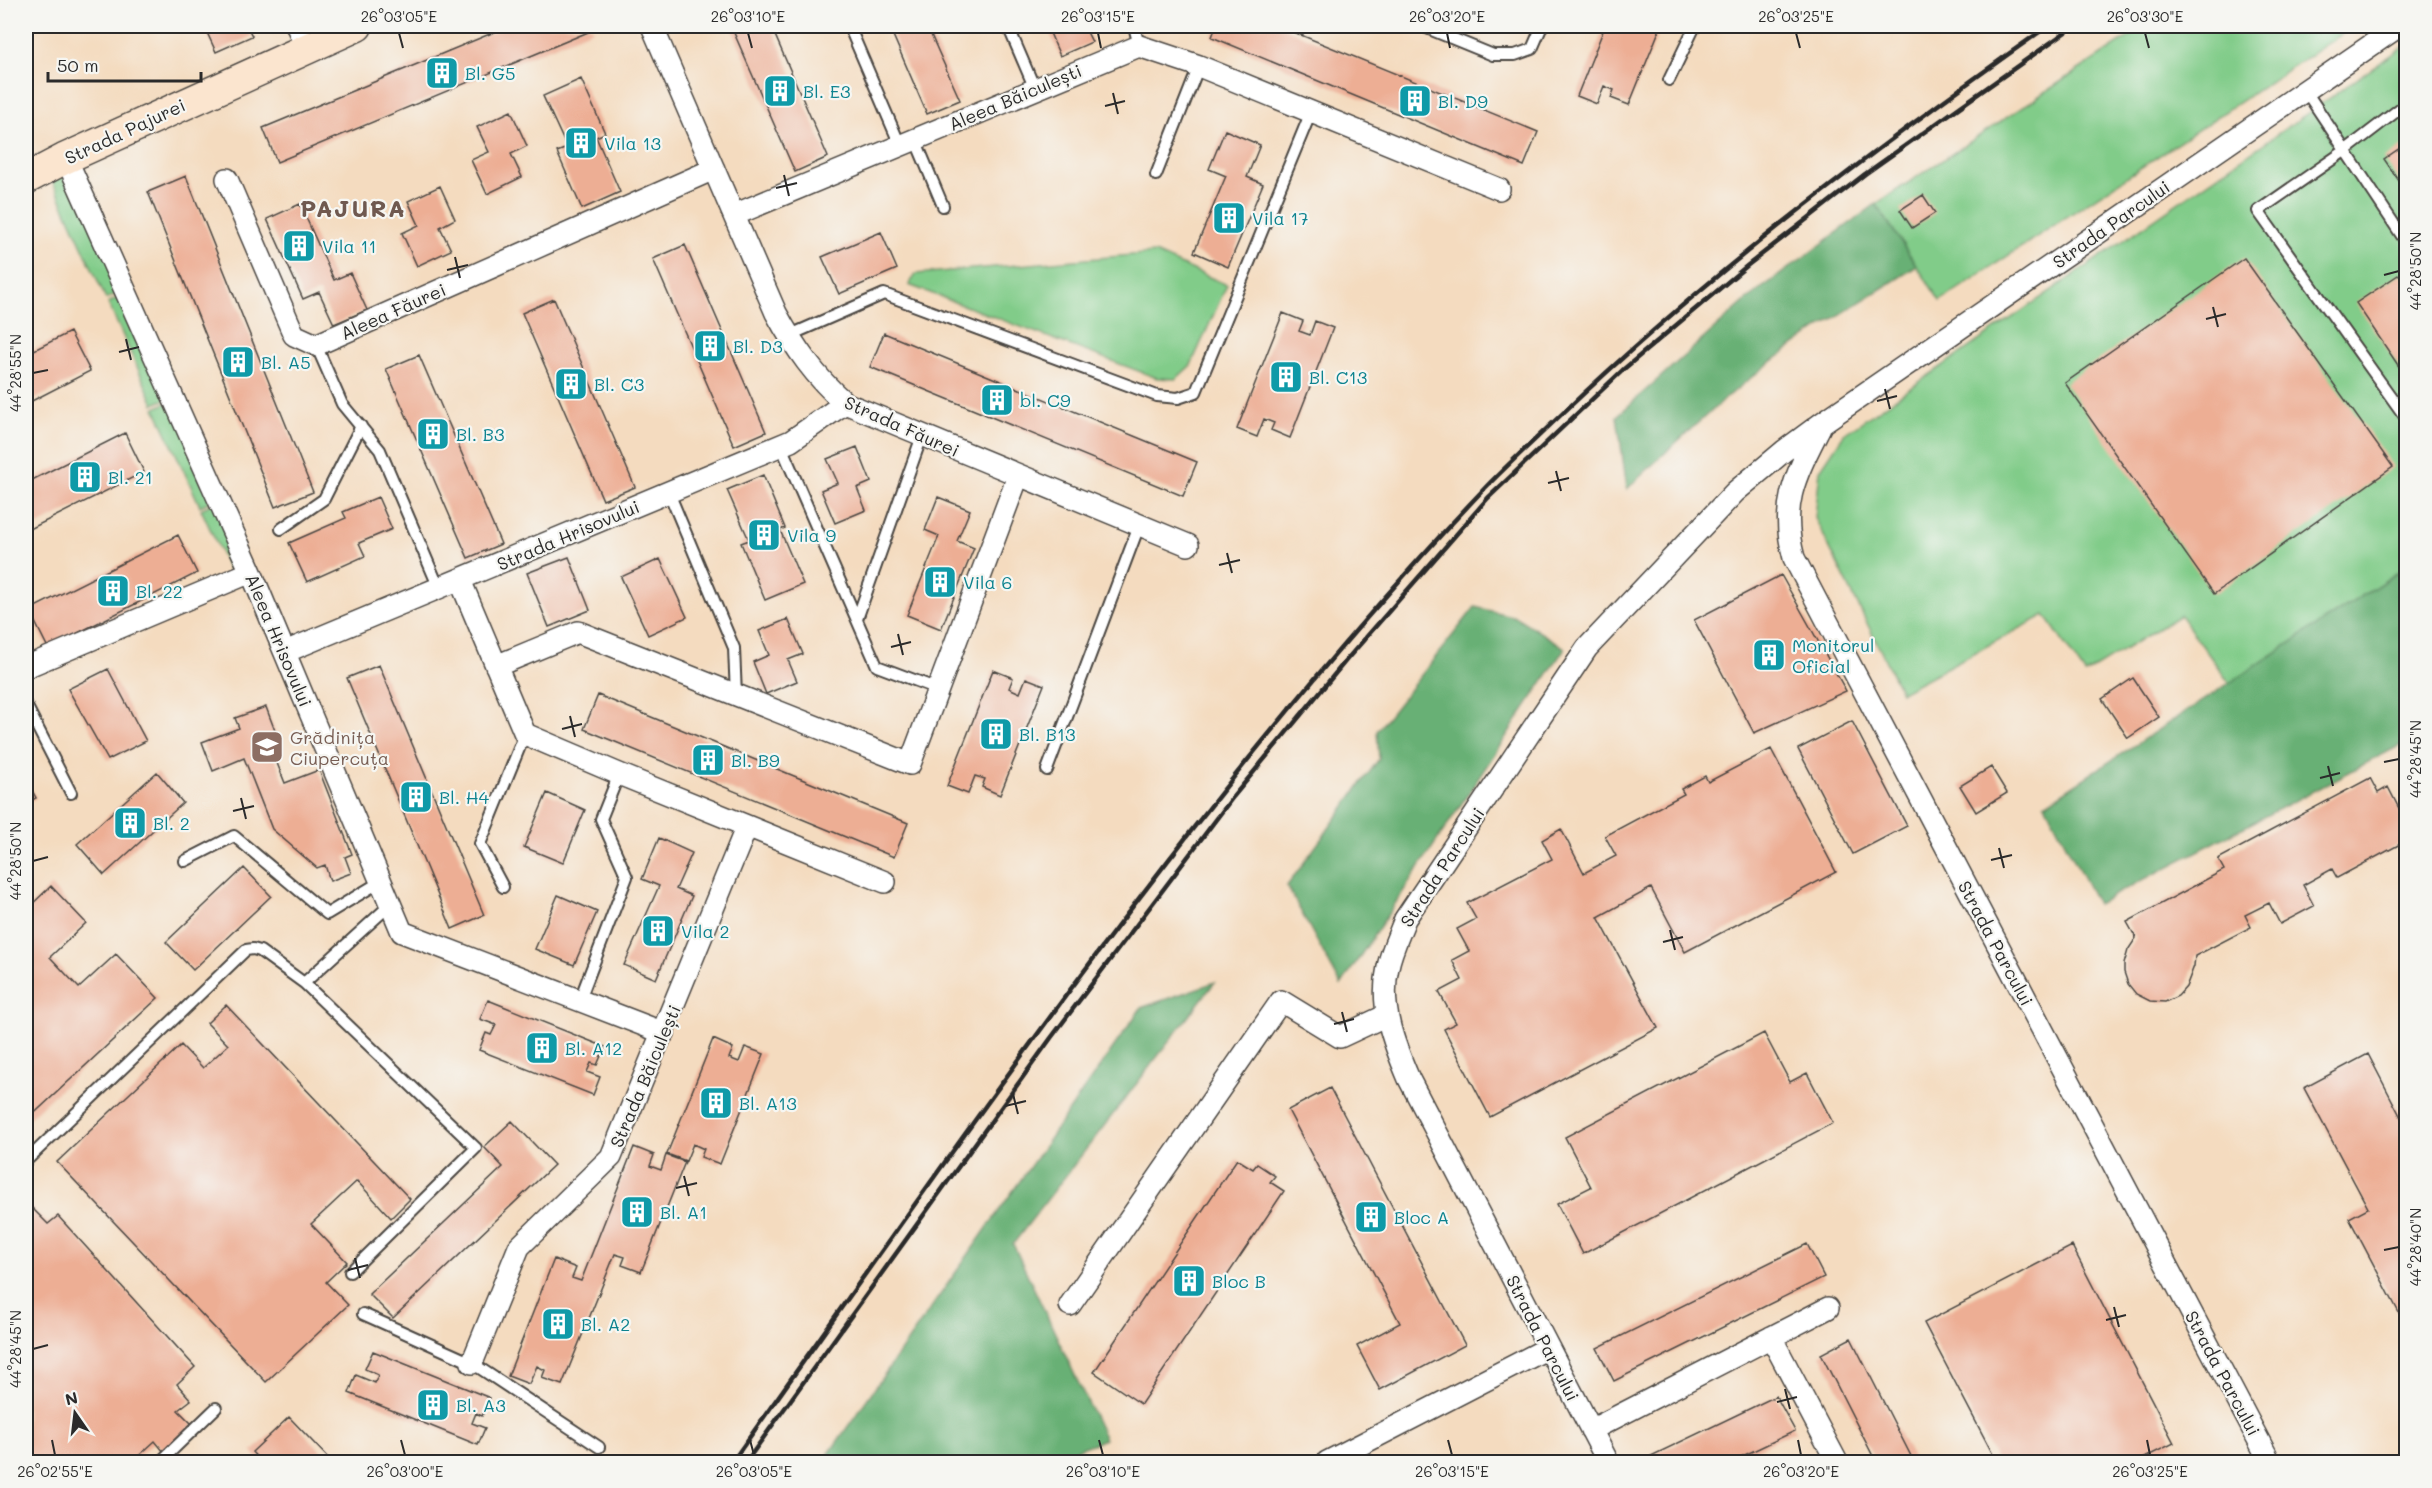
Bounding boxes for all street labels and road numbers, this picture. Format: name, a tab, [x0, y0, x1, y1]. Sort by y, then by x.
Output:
street label: Aleea Băiculești	[945, 58, 1085, 136]
street label: Strada Pajurei	[61, 93, 189, 169]
street label: Strada Parcului	[2047, 175, 2175, 273]
street label: Aleea Făurei	[336, 277, 450, 345]
street label: Strada Făurei	[841, 390, 963, 462]
street label: Strada Hrisovului	[493, 494, 643, 576]
street label: Aleea Hrisovului	[240, 570, 318, 710]
street label: Strada Parcului	[1394, 802, 1490, 932]
street label: Strada Parcului	[1953, 876, 2039, 1010]
street label: Strada Băiculești	[604, 1001, 686, 1151]
street label: Strada Parcului	[1501, 1271, 1585, 1405]
street label: Strada Parcului	[2180, 1306, 2266, 1440]

